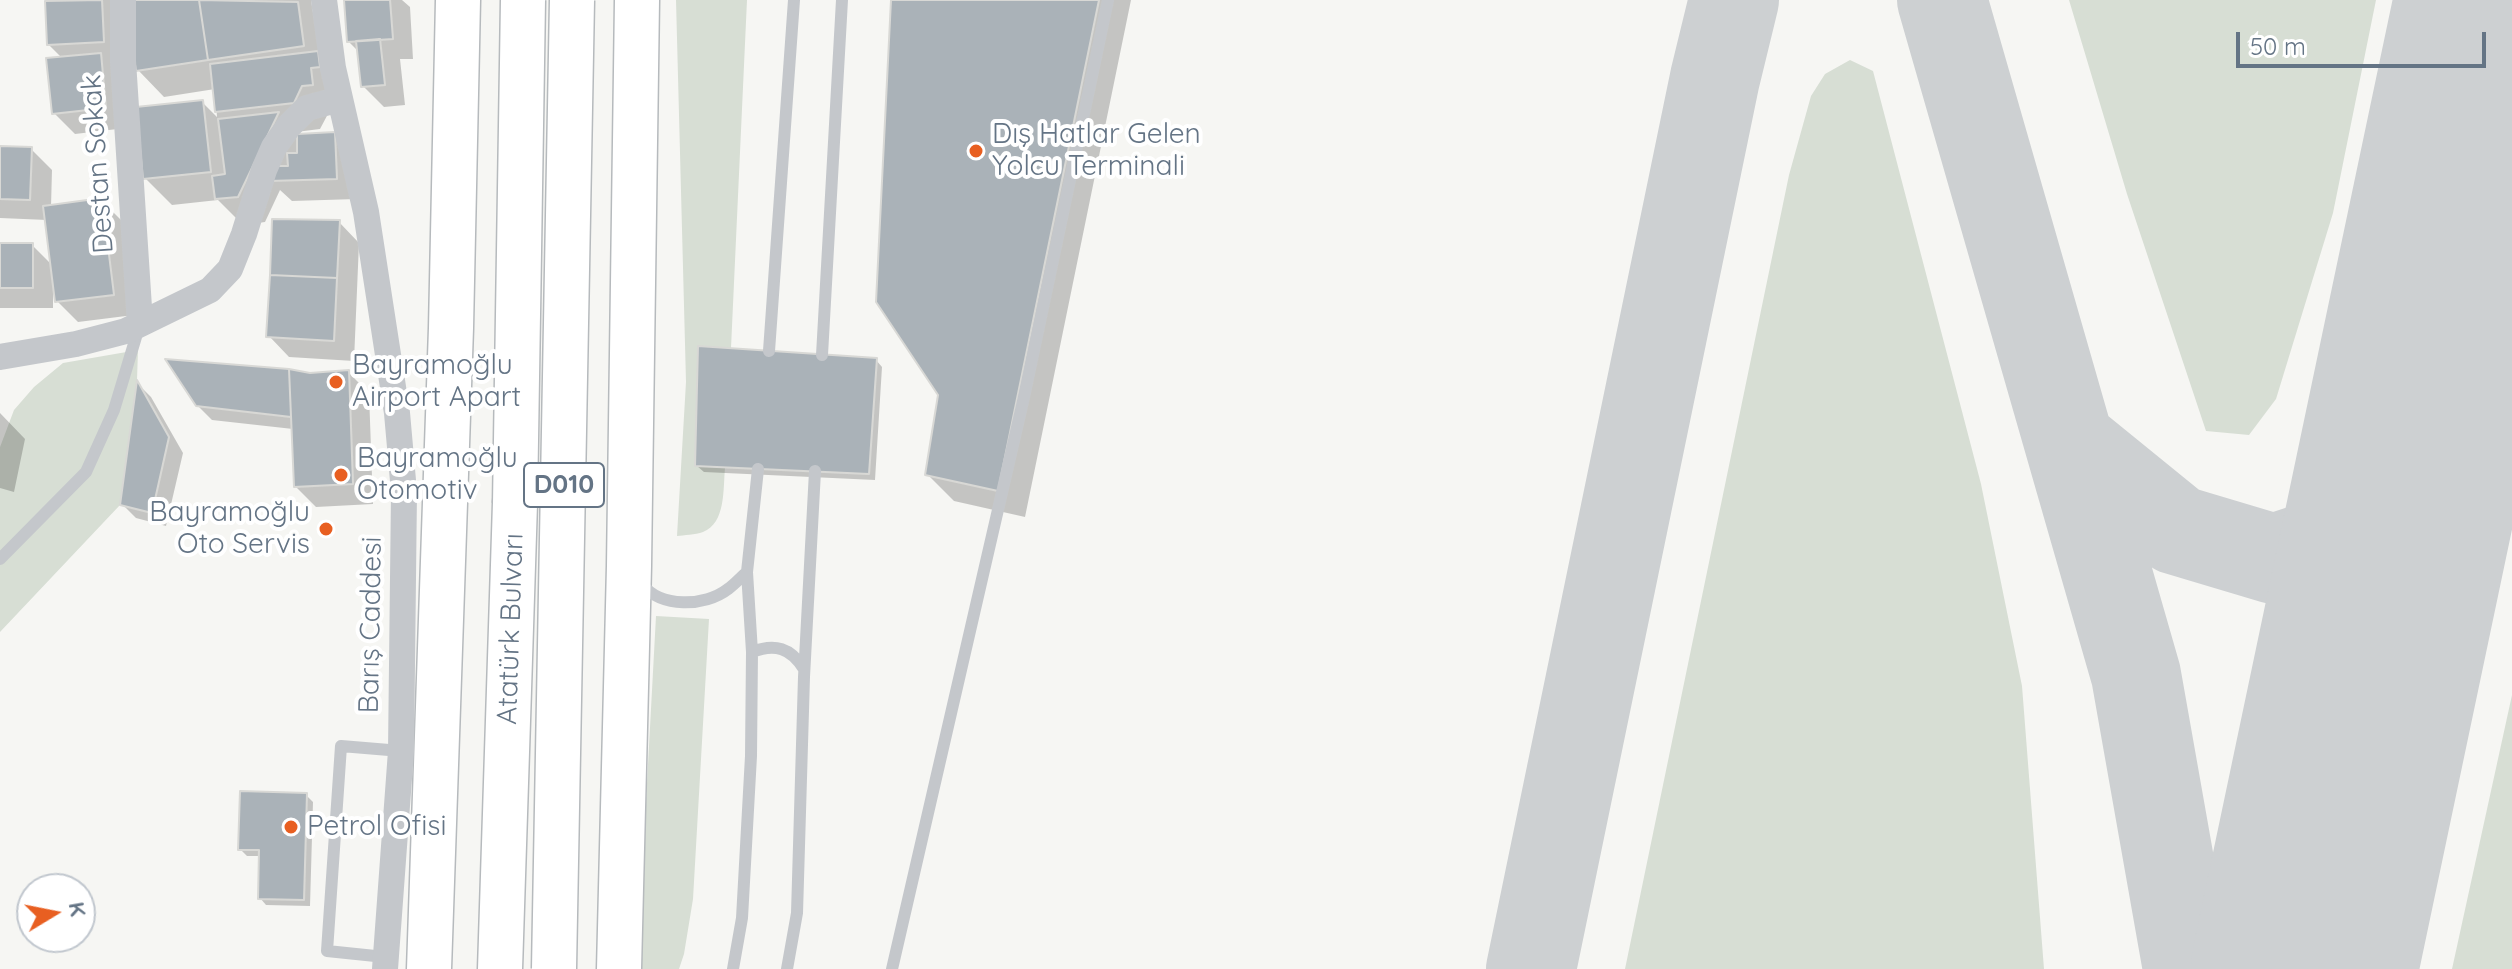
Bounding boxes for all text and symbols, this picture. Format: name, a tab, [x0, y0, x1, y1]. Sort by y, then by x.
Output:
scale bar	[2240, 16, 2490, 66]
text: 50 m	[2250, 31, 2306, 61]
street label: Destan Sokak	[75, 74, 121, 254]
place label: Dış Hatlar Gelen Yolcu Terminali	[992, 118, 1201, 184]
marker: Dış Hatlar Gelen Yolcu Terminali	[967, 142, 985, 160]
place label: Bayramoğlu Airport Apart	[352, 349, 521, 415]
marker: Bayramoğlu Airport Apart	[327, 373, 345, 391]
place label: Bayramoğlu Otomotiv	[357, 442, 518, 508]
road number: D010	[524, 463, 604, 507]
marker: Bayramoğlu Otomotiv	[332, 466, 350, 484]
place label: Bayramoğlu Oto Servis	[149, 496, 310, 562]
marker: Bayramoğlu Oto Servis	[317, 520, 335, 538]
street label: Atatürk Bulvarı	[491, 533, 531, 725]
street label: Barış Caddesi	[353, 536, 389, 714]
place label: Petrol Ofisi	[307, 810, 446, 844]
marker: Petrol Ofisi	[282, 818, 300, 836]
north arrow	[16, 873, 96, 953]
text: K	[63, 900, 93, 919]

